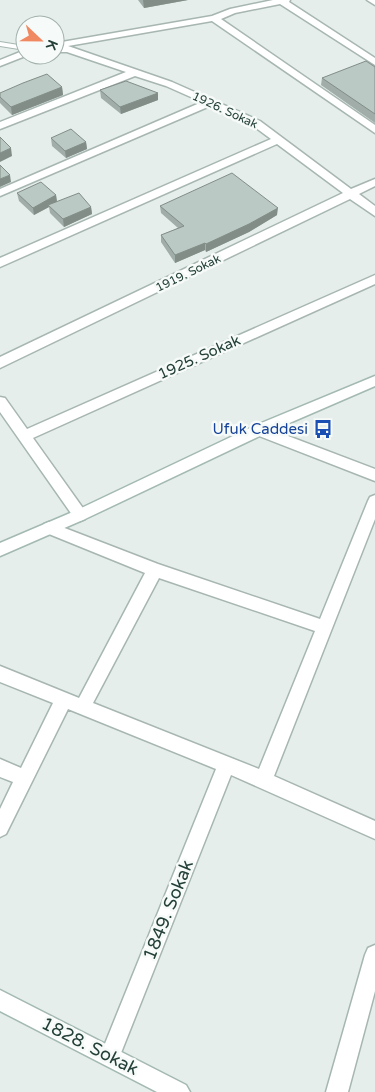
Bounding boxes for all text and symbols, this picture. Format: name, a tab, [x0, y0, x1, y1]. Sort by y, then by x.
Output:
north arrow	[15, 15, 65, 65]
text: K	[42, 37, 61, 53]
street label: 1926. Sokak	[190, 89, 260, 131]
street label: 1919. Sokak	[153, 251, 223, 295]
street label: 1925. Sokak	[155, 331, 243, 383]
bus stop icon: Ufuk Caddesi	[312, 418, 334, 440]
place label: Ufuk Caddesi	[213, 420, 308, 438]
street label: 1849. Sokak	[138, 856, 198, 963]
street label: 1828. Sokak	[38, 1012, 142, 1080]

